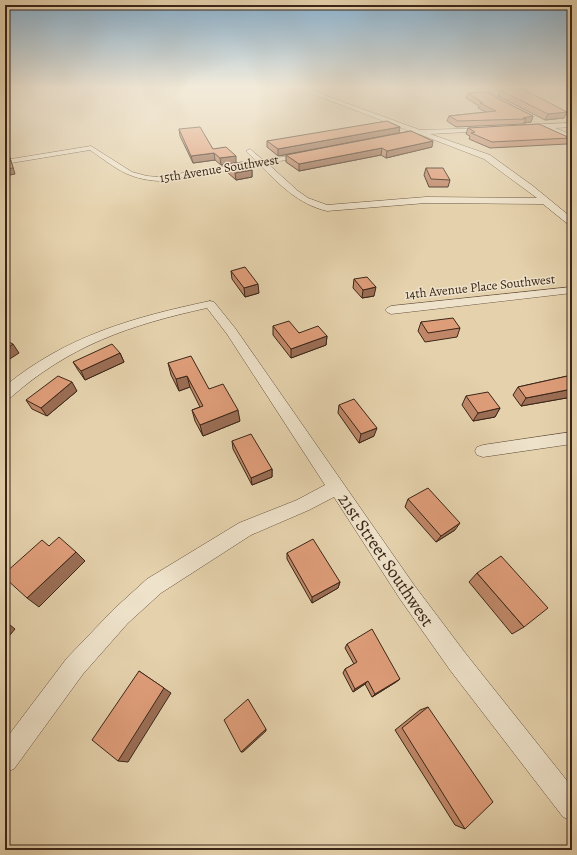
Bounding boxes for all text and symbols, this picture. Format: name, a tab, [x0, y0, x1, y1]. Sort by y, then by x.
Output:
street label: 15th Avenue Southwest	[158, 151, 281, 186]
street label: 14th Avenue Place Southwest	[404, 270, 557, 303]
street label: 21st Street Southwest	[332, 489, 440, 631]

